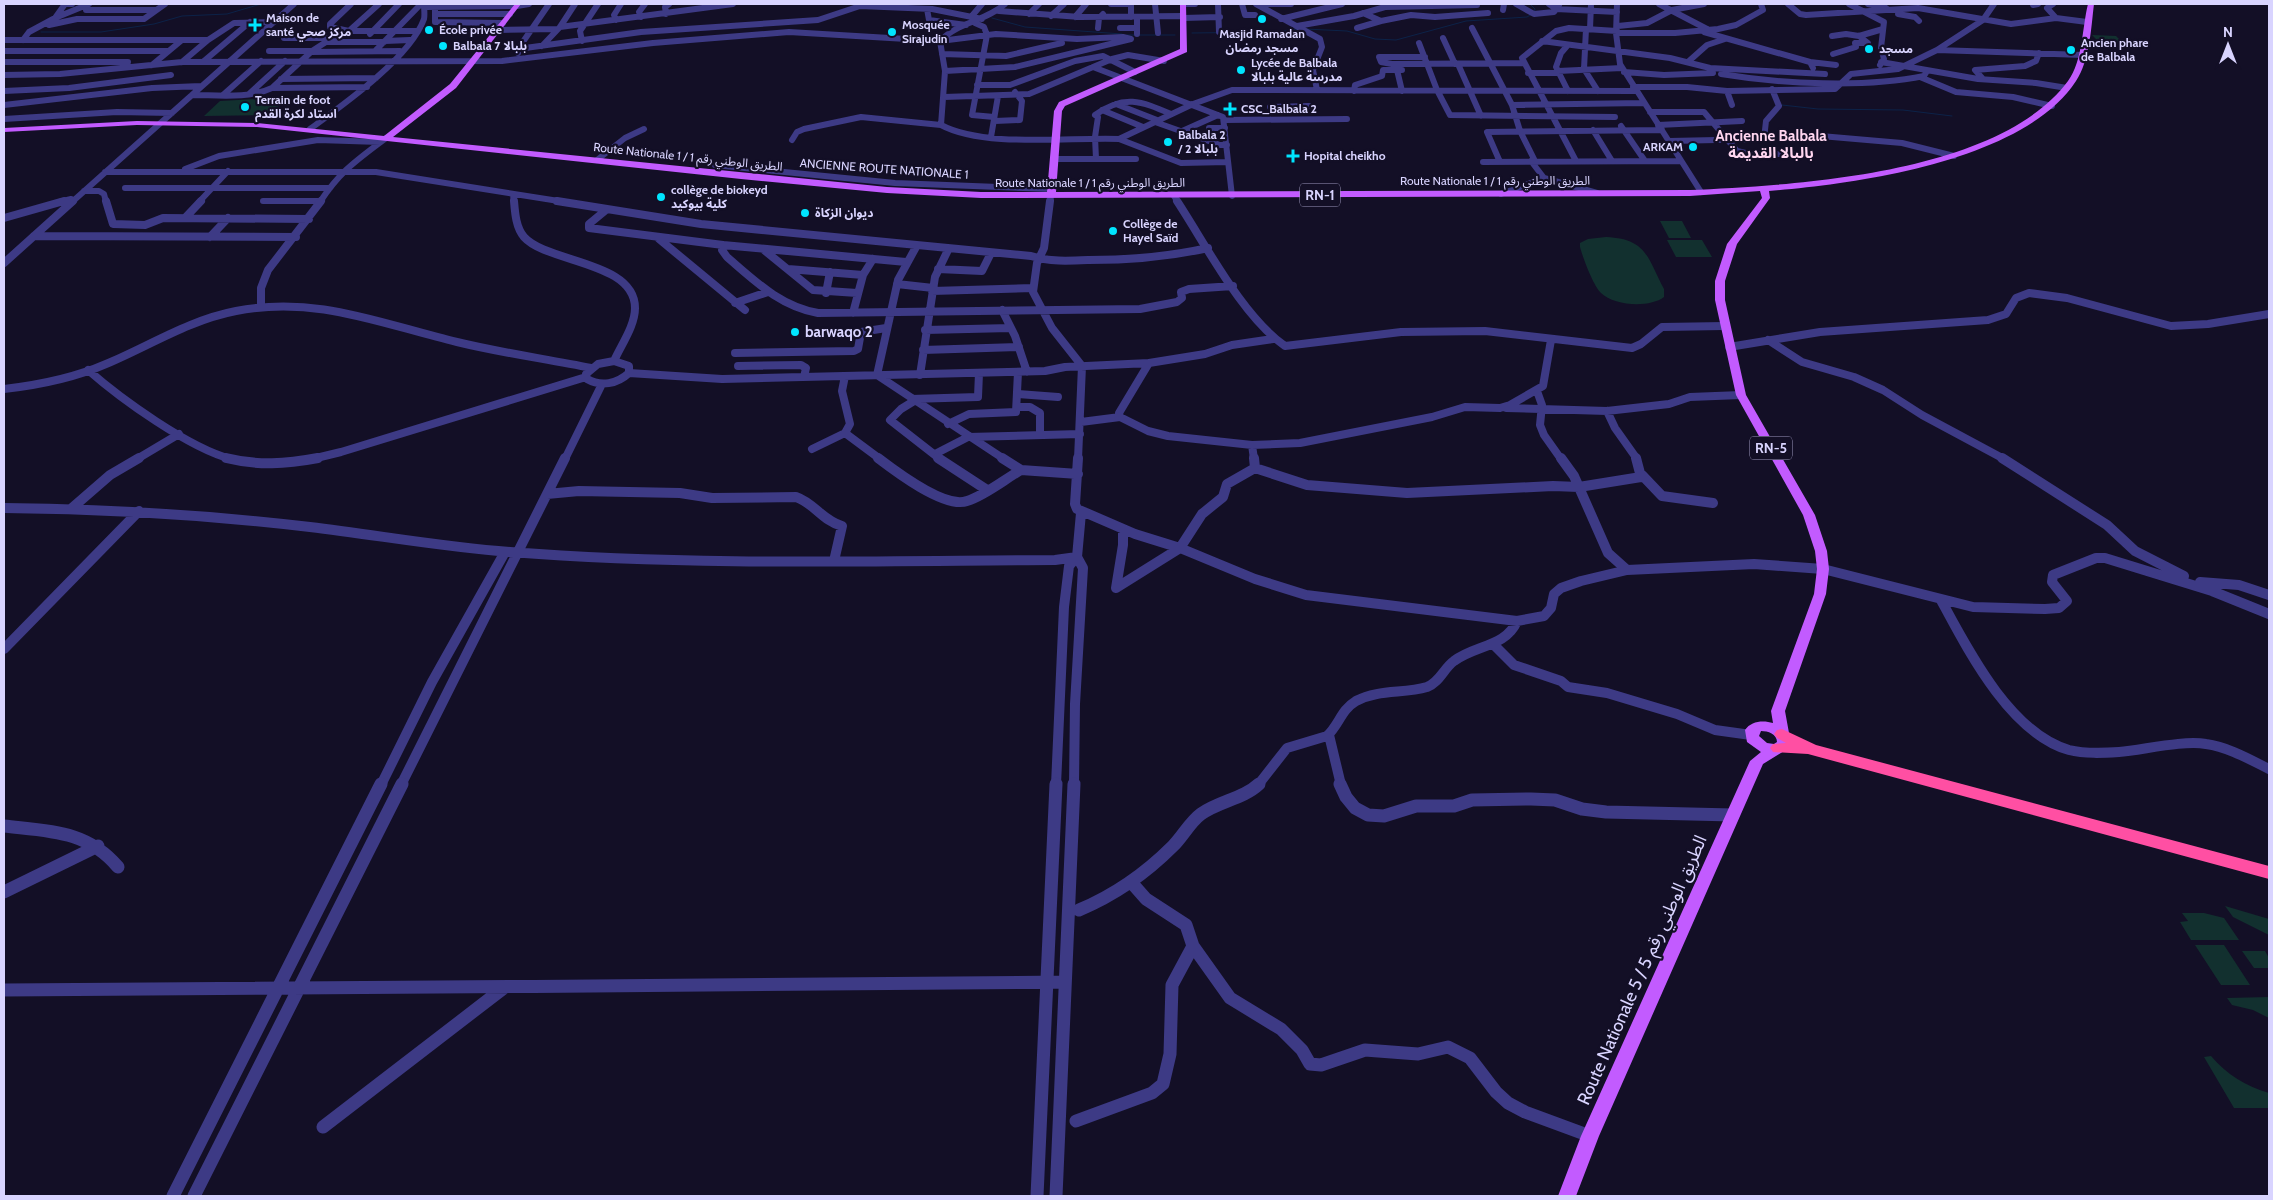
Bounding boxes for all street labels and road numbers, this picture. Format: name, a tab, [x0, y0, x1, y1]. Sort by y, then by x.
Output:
street label: Route Nationale 1 / الطريق الوطني رقم 1	[592, 139, 784, 177]
street label: ANCIENNE ROUTE NATIONALE 1	[799, 155, 969, 182]
street label: Route Nationale 1 / الطريق الوطني رقم 1	[1400, 173, 1590, 191]
street label: Route Nationale 1 / الطريق الوطني رقم 1	[995, 175, 1185, 193]
road number: RN-1	[1300, 184, 1340, 206]
road number: RN-5	[1750, 436, 1792, 459]
street label: Route Nationale 5 / الطريق الوطني رقم 5	[1572, 832, 1714, 1109]

